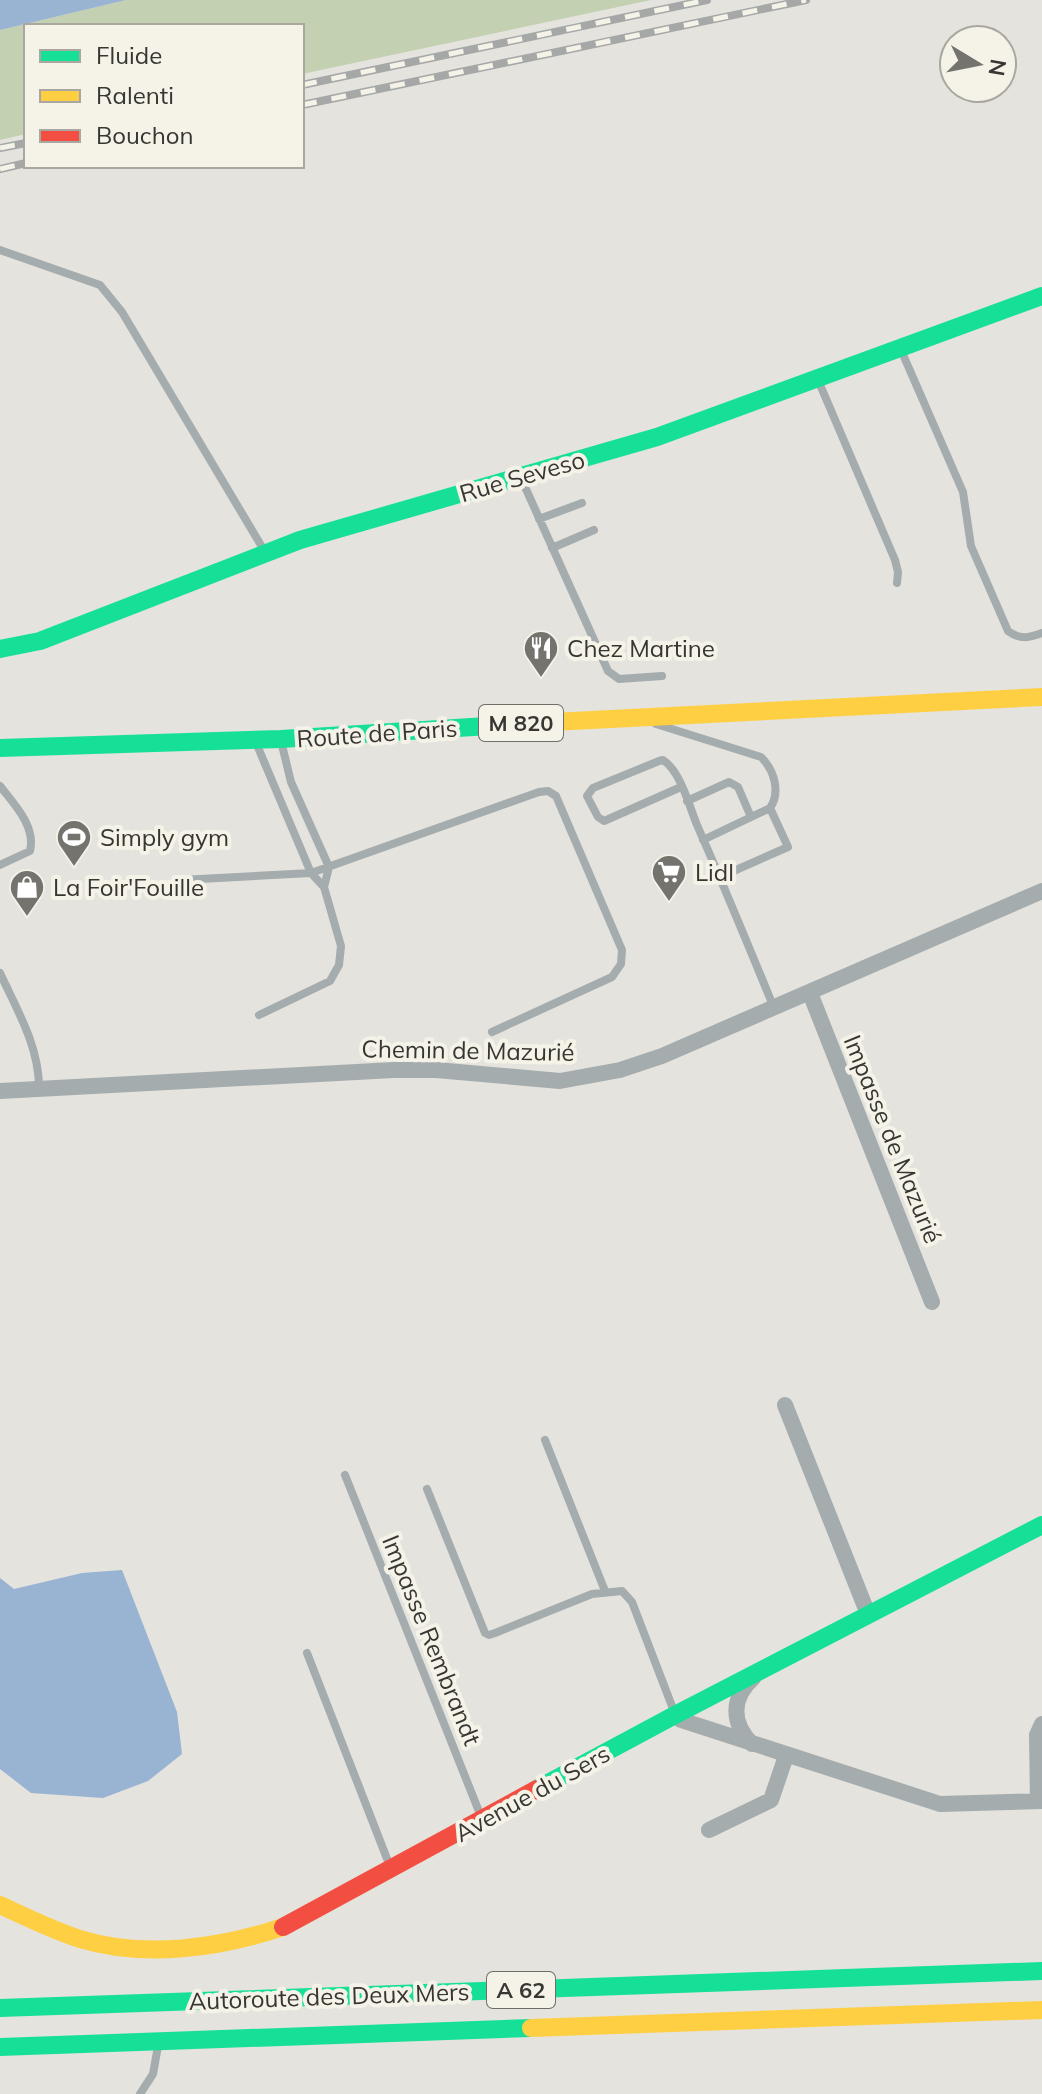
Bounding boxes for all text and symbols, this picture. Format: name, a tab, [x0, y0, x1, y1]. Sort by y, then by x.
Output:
legend	[24, 24, 304, 168]
north arrow	[938, 24, 1018, 104]
text: Fluide	[96, 40, 162, 70]
text: N	[982, 57, 1013, 78]
text: Ralenti	[96, 80, 174, 110]
text: Bouchon	[96, 120, 194, 150]
street label: Rue Seveso	[456, 444, 588, 508]
restaurant icon: Chez Martine	[522, 629, 560, 679]
place label: Chez Martine	[567, 633, 715, 663]
road number: M 820	[479, 705, 563, 741]
street label: Route de Paris	[296, 712, 458, 754]
sports icon: Simply gym	[55, 818, 93, 868]
place label: Simply gym	[100, 822, 229, 852]
supermarket icon: Lidl	[650, 853, 688, 903]
place label: Lidl	[695, 857, 734, 887]
shop icon: La Foir'Fouille	[8, 868, 46, 918]
place label: La Foir'Fouille	[53, 872, 204, 902]
street label: Impasse de Mazurié	[838, 1031, 948, 1247]
street label: Chemin de Mazurié	[361, 1033, 575, 1067]
street label: Impasse Rembrandt	[376, 1531, 488, 1749]
street label: Avenue du Sers	[449, 1738, 615, 1848]
road number: A 62	[487, 1972, 555, 2008]
street label: Autoroute des Deux Mers	[188, 1976, 470, 2016]

